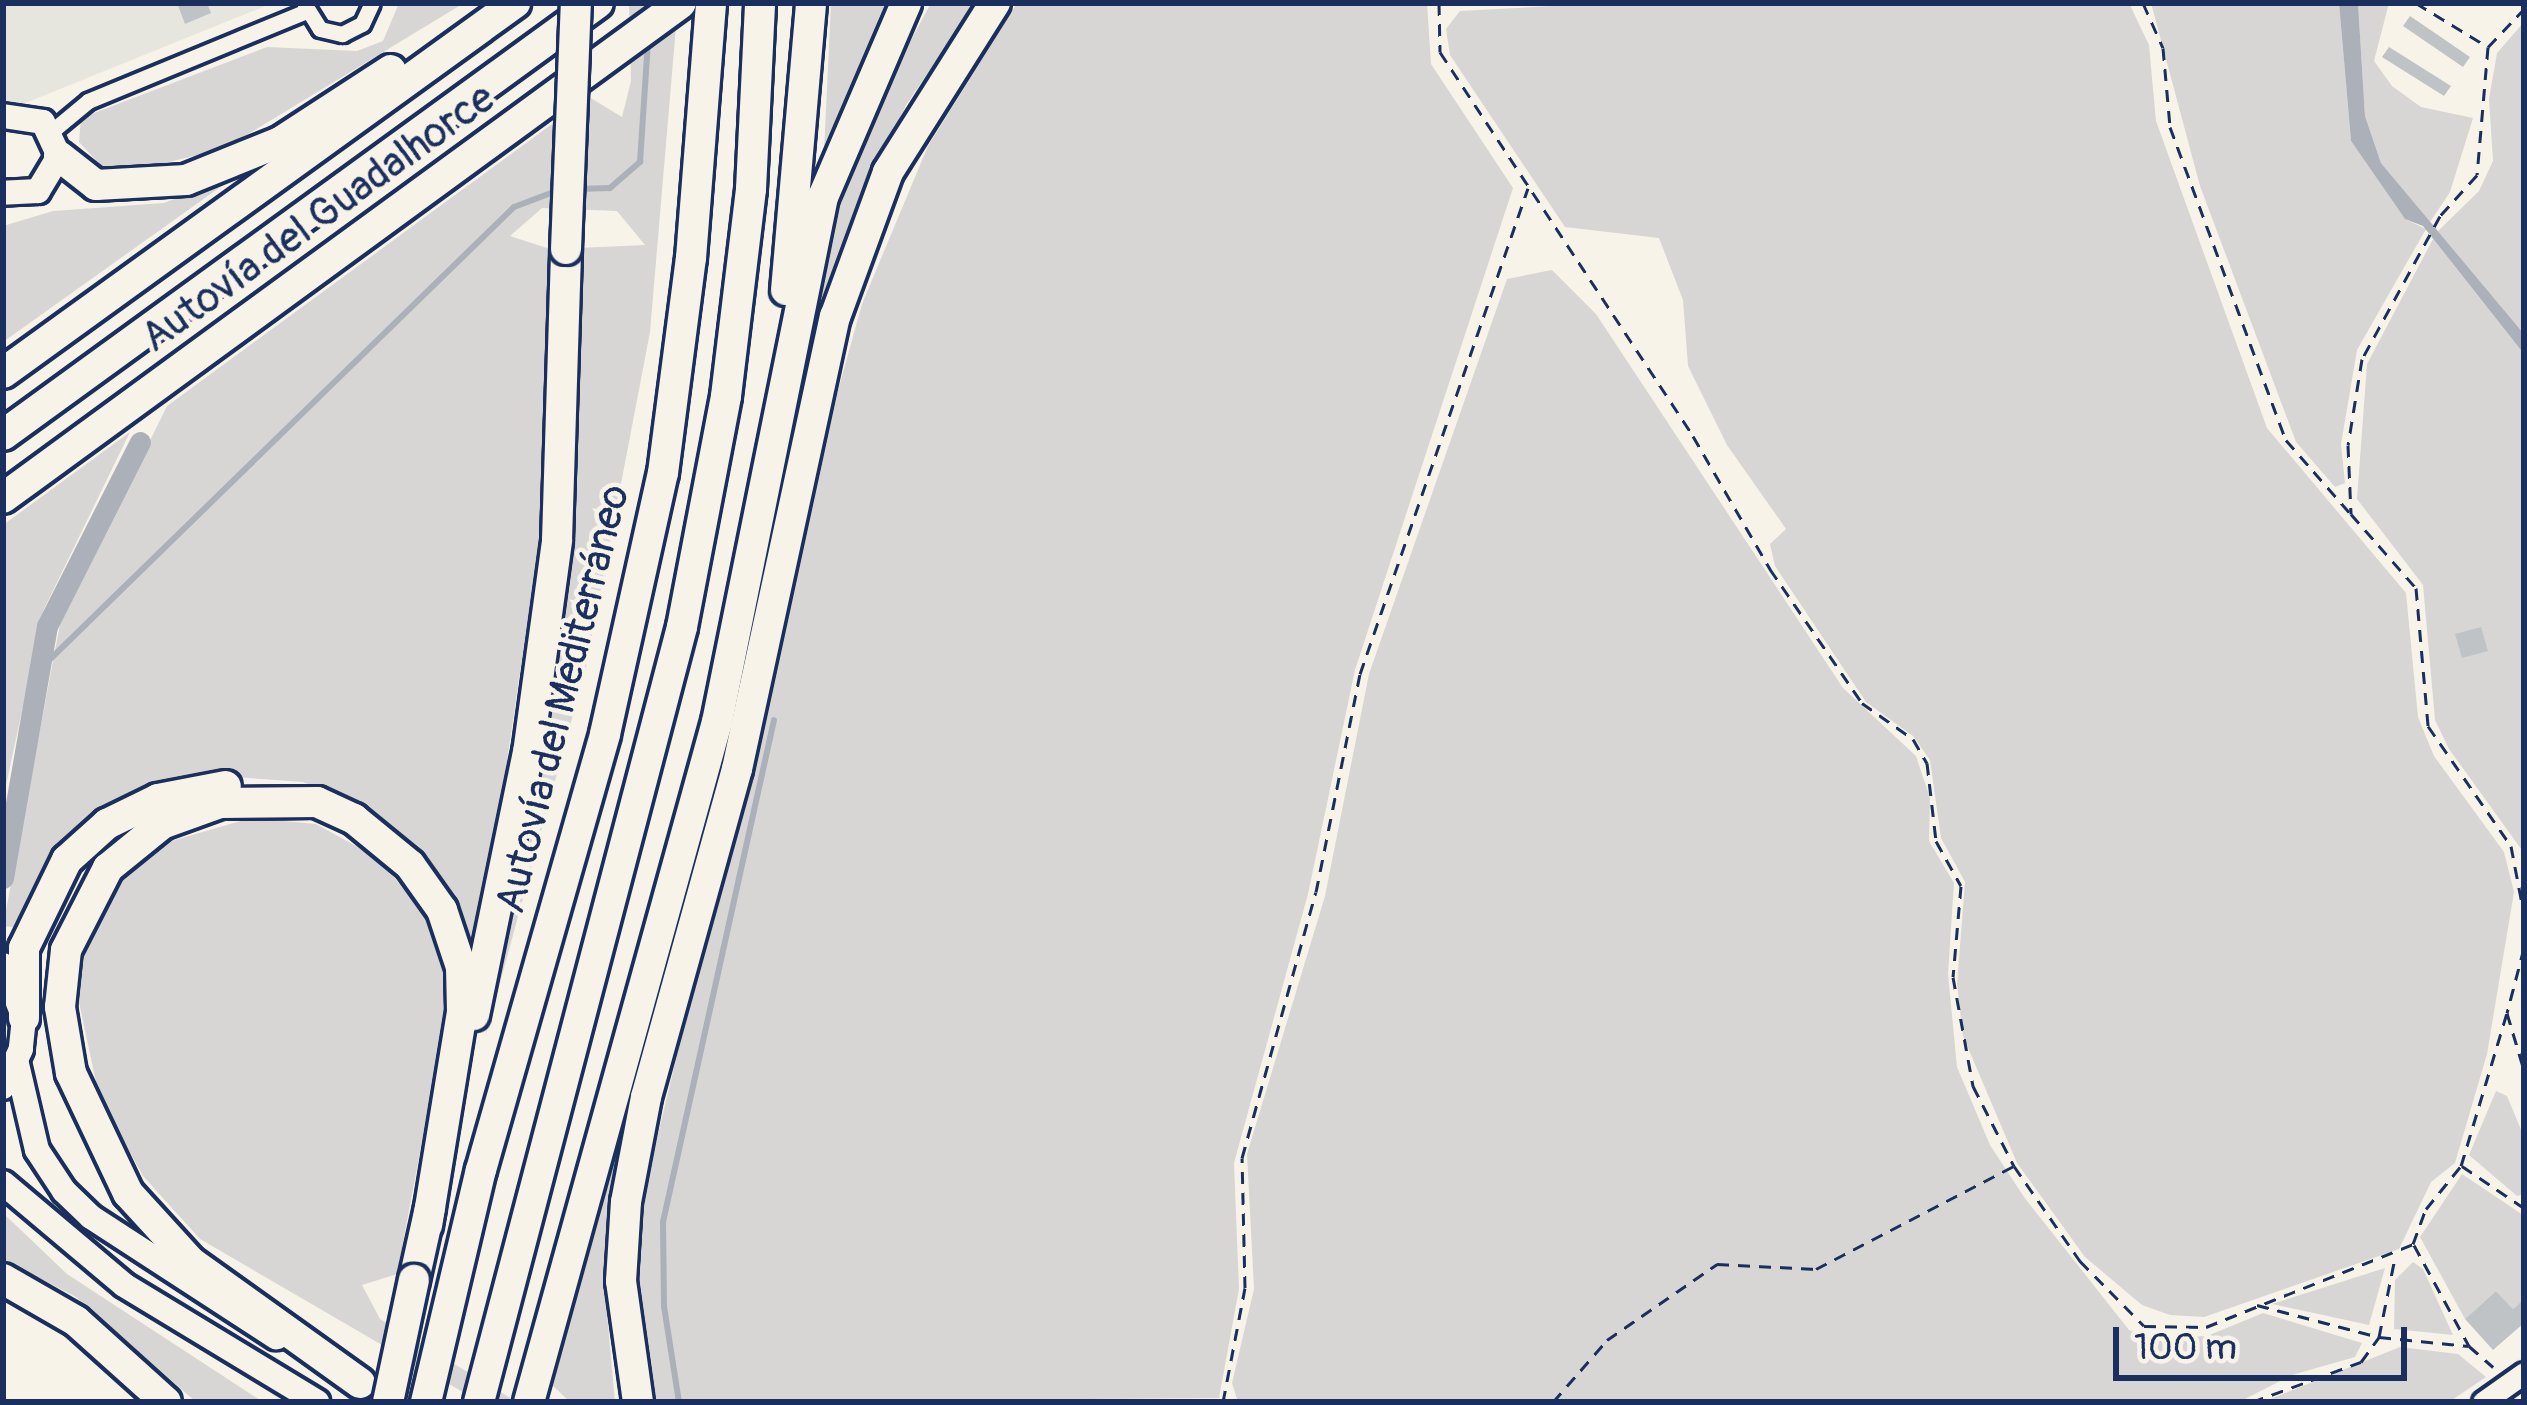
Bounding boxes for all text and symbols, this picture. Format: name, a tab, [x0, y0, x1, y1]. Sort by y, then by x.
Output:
street label: Autovía del Guadalhorce	[132, 73, 504, 363]
street label: Autovía del Mediterráneo	[485, 480, 641, 918]
scale bar	[2119, 1303, 2413, 1377]
text: 100 m	[2134, 1325, 2237, 1370]

